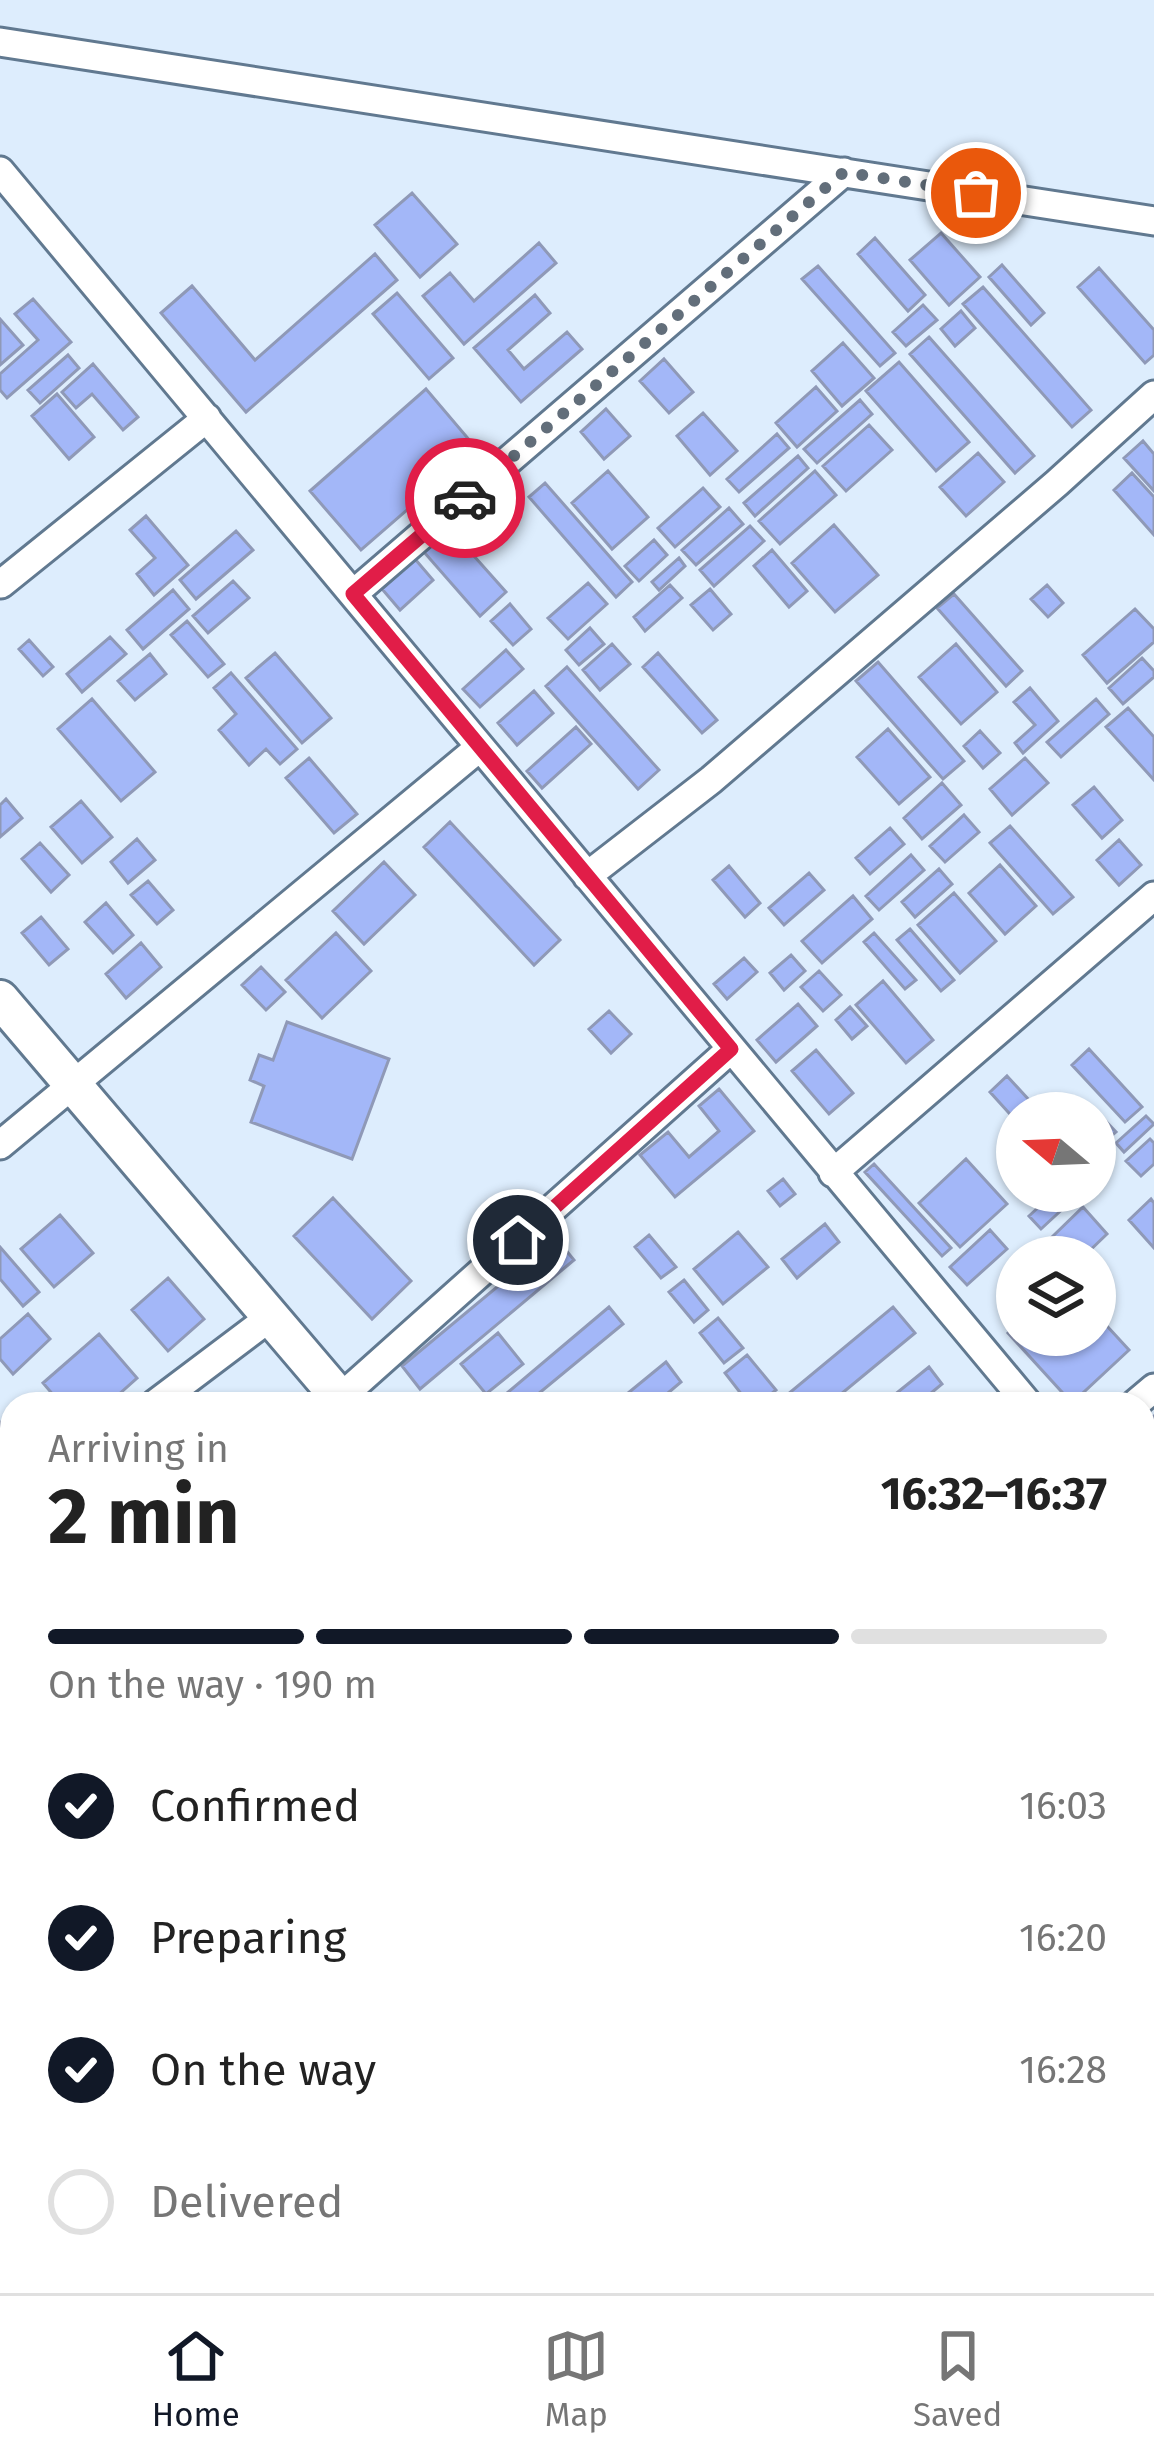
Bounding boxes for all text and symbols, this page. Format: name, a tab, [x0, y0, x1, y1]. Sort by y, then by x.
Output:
pin	[925, 142, 1027, 244]
icon: bag	[943, 160, 1009, 226]
courier	[405, 438, 525, 558]
icon: car	[432, 465, 498, 531]
north arrow	[996, 1092, 1116, 1212]
map controls	[996, 1092, 1116, 1356]
pin	[467, 1189, 569, 1291]
icon: home	[485, 1207, 551, 1273]
button: layers	[996, 1236, 1116, 1356]
text: Arriving in	[48, 1426, 229, 1472]
text: 16:32–16:37	[881, 1467, 1107, 1521]
text: 2 min	[48, 1470, 240, 1564]
text: On the way · 190 m	[48, 1662, 377, 1708]
icon: check	[48, 1773, 114, 1839]
text: Confirmed	[150, 1779, 360, 1833]
text: 16:03	[1019, 1783, 1107, 1829]
icon: check	[48, 1905, 114, 1971]
text: Preparing	[150, 1911, 346, 1965]
text: 16:20	[1019, 1915, 1107, 1961]
icon: check	[48, 2037, 114, 2103]
text: On the way	[150, 2043, 376, 2097]
text: 16:28	[1019, 2047, 1107, 2093]
text: Delivered	[150, 2175, 343, 2229]
tab: Home	[152, 2323, 240, 2435]
tab: Map	[543, 2323, 609, 2435]
tab: Saved	[913, 2323, 1002, 2435]

